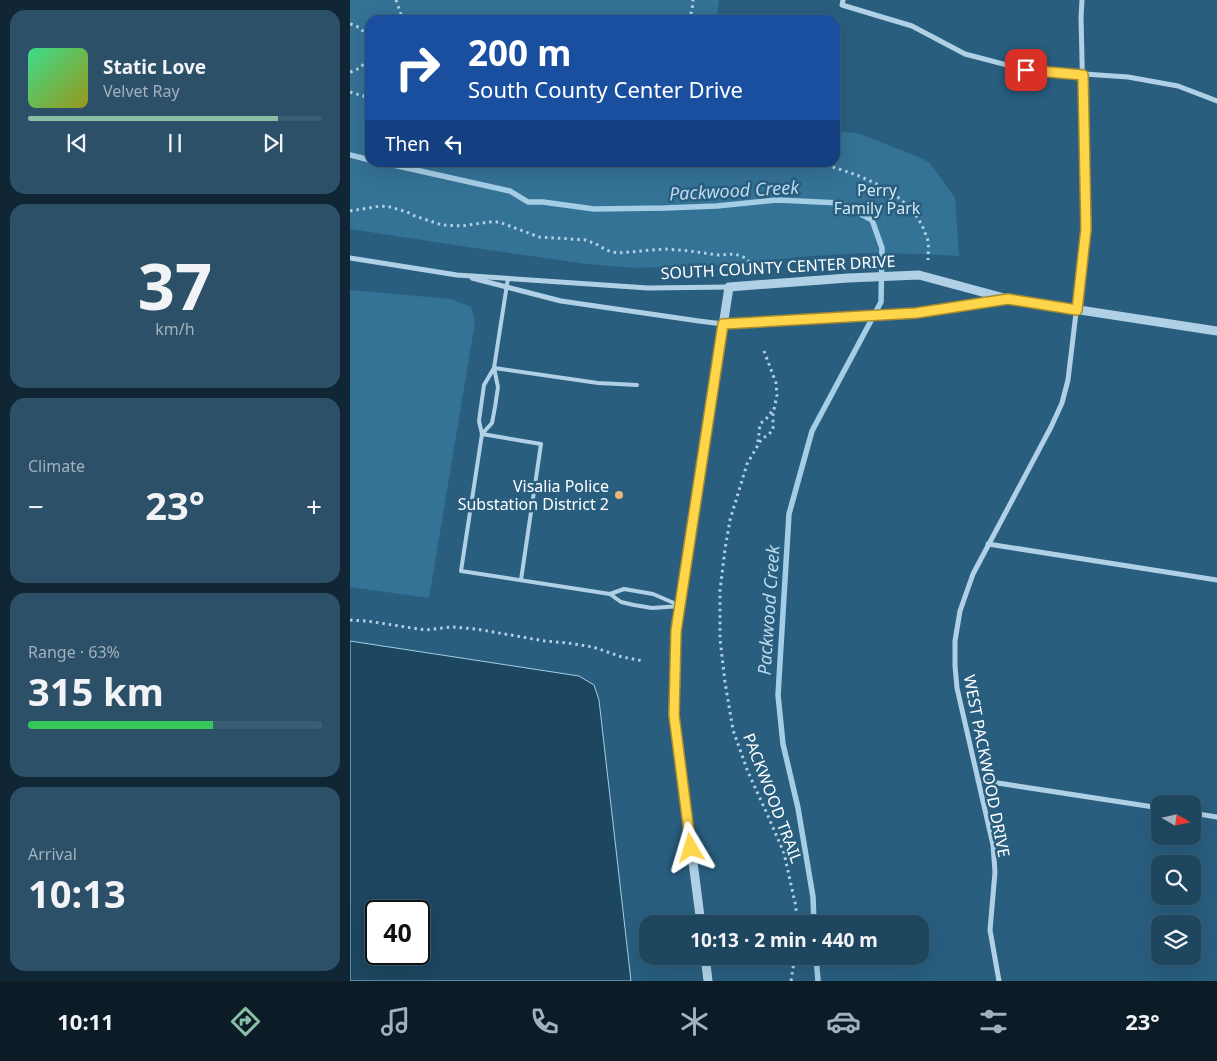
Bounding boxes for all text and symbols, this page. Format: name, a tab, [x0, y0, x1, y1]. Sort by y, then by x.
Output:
text: 200 m	[468, 29, 571, 76]
icon: right	[385, 35, 450, 100]
pin	[1005, 49, 1047, 91]
text: Static Love	[103, 54, 206, 80]
icon: arrive	[1012, 56, 1040, 84]
text: South County Center Drive	[468, 74, 743, 104]
text: Velvet Ray	[103, 80, 180, 102]
icon: previous	[63, 129, 91, 157]
icon: pause	[161, 129, 189, 157]
icon: next	[259, 129, 287, 157]
icon: left	[440, 130, 468, 158]
text: Then	[385, 131, 430, 157]
water label: Packwood Creek	[668, 175, 801, 205]
park label: Perry Family Park	[834, 179, 921, 219]
text: 37	[138, 241, 212, 329]
street label: SOUTH COUNTY CENTER DRIVE	[660, 250, 896, 284]
text: km/h	[155, 318, 195, 340]
text: Climate	[28, 455, 85, 477]
place label: Visalia Police Substation District 2	[458, 475, 609, 515]
text: 23°	[145, 479, 205, 531]
text: −	[28, 487, 44, 525]
text: +	[306, 487, 322, 525]
marker: Visalia Police Substation District 2	[613, 489, 625, 501]
water label: Packwood Creek	[751, 543, 785, 676]
text: Range · 63%	[28, 641, 120, 663]
text: 315 km	[28, 665, 164, 717]
street label: WEST PACKWOOD DRIVE	[959, 673, 1015, 859]
street label: PACKWOOD TRAIL	[738, 730, 808, 866]
north arrow	[1151, 795, 1201, 845]
map controls	[1151, 795, 1201, 965]
position arrow	[664, 821, 716, 873]
text: Arrival	[28, 843, 77, 865]
button: search	[1151, 855, 1201, 905]
text: 10:13	[28, 867, 126, 919]
speed limit sign: 40	[365, 900, 430, 965]
button: layers	[1151, 915, 1201, 965]
text: 10:13 · 2 min · 440 m	[690, 927, 878, 953]
icon: directions	[228, 1004, 263, 1039]
icon: music	[378, 1004, 413, 1039]
icon: phone	[527, 1004, 562, 1039]
icon: climate	[677, 1004, 712, 1039]
icon: car	[826, 1004, 861, 1039]
icon: filters	[976, 1004, 1011, 1039]
text: 10:11	[57, 1006, 114, 1036]
text: 23°	[1125, 1006, 1160, 1036]

